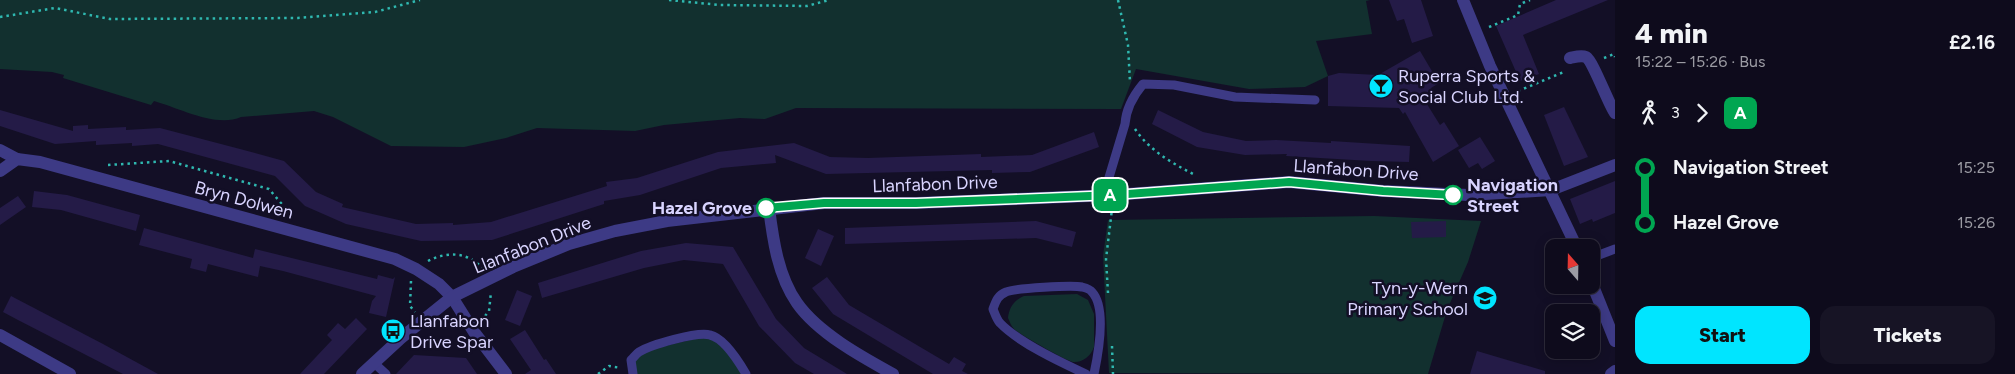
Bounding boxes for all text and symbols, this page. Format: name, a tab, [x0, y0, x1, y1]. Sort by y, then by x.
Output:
text: 4 min	[1635, 16, 1708, 50]
text: £2.16	[1949, 31, 1995, 54]
text: 15:22 – 15:26 · Bus	[1635, 52, 1765, 71]
place label: Ruperra Sports & Social Club Ltd.	[1398, 65, 1535, 108]
bar icon: Ruperra Sports & Social Club Ltd.	[1368, 73, 1394, 99]
icon: walk	[1635, 99, 1663, 127]
icon: forward	[1688, 99, 1716, 127]
text: A	[1734, 102, 1747, 124]
text: 3	[1671, 103, 1680, 122]
street label: Llanfabon Drive	[1293, 155, 1419, 185]
text: Navigation Street	[1673, 156, 1829, 179]
text: 15:25	[1957, 158, 1995, 177]
street label: Llanfabon Drive	[872, 171, 998, 197]
place label: Navigation Street	[1467, 174, 1558, 217]
street label: Bryn Dolwen	[192, 176, 296, 224]
line badge: A	[1094, 179, 1126, 211]
text: A	[1104, 184, 1116, 206]
marker: Navigation Street	[1443, 185, 1463, 205]
place label: Hazel Grove	[652, 197, 752, 219]
marker: Hazel Grove	[756, 198, 776, 218]
street label: Llanfabon Drive	[470, 211, 594, 279]
text: Hazel Grove	[1673, 211, 1779, 234]
text: 15:26	[1957, 213, 1995, 232]
north arrow	[1545, 239, 1600, 294]
map controls	[1545, 239, 1600, 359]
place label: Tyn-y-Wern Primary School	[1347, 277, 1468, 320]
school or university icon: Tyn-y-Wern Primary School	[1472, 285, 1498, 311]
button: layers	[1545, 304, 1600, 359]
button: Start	[1635, 306, 1810, 364]
button: Tickets	[1820, 306, 1995, 364]
place label: Llanfabon Drive Spar	[410, 310, 493, 353]
bus stop icon: Llanfabon Drive Spar	[380, 318, 406, 344]

